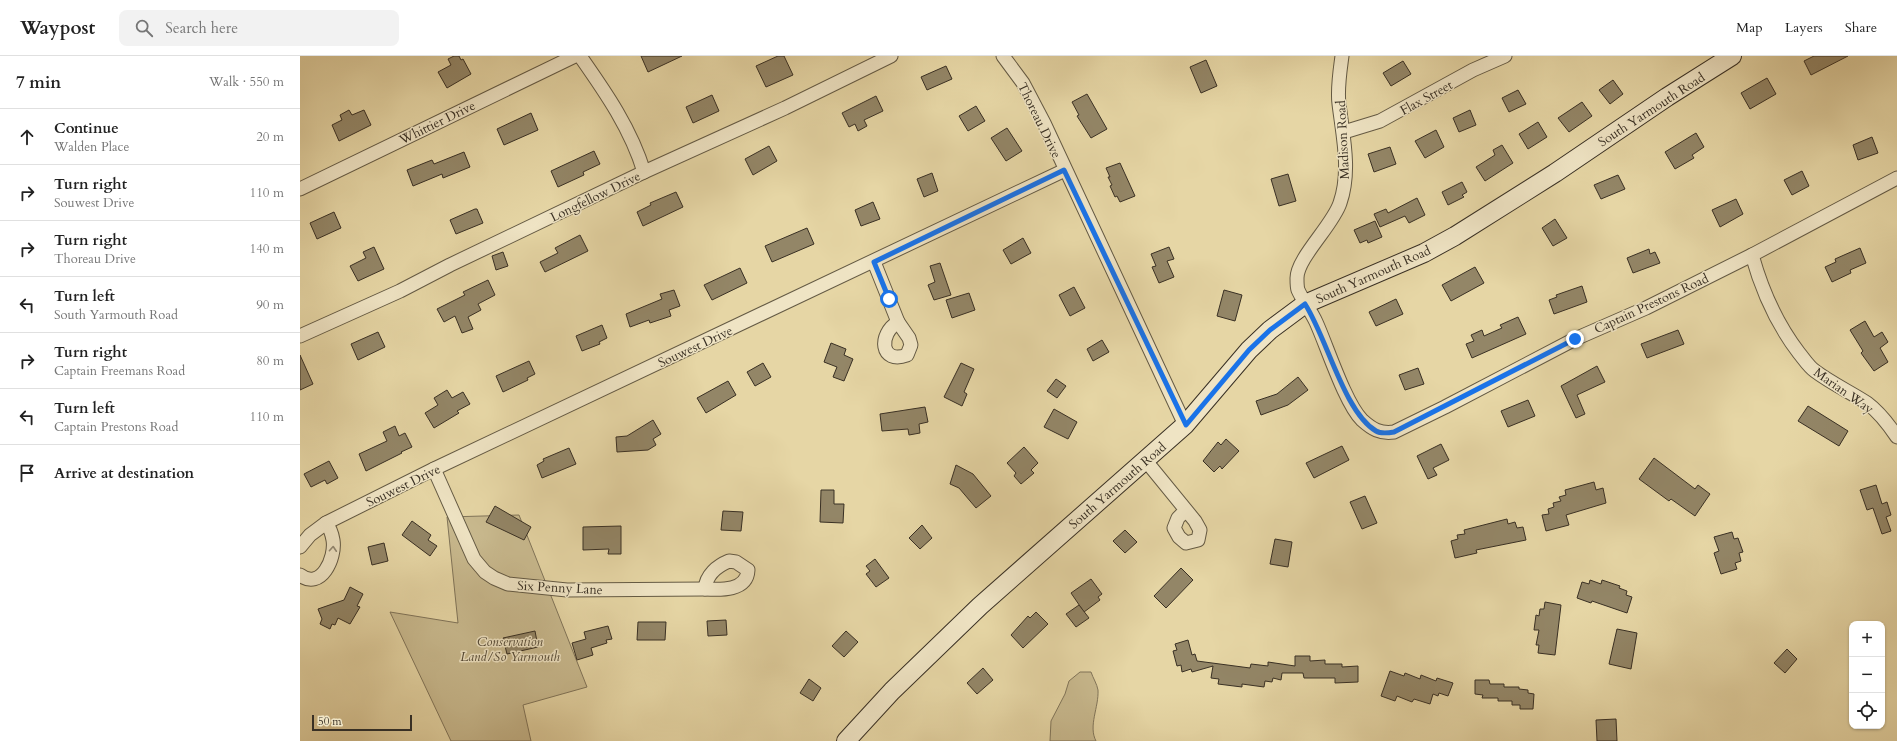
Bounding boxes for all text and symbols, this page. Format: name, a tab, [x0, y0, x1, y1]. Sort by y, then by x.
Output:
search box	[119, 10, 399, 46]
text: Waypost	[20, 15, 95, 41]
icon: search	[133, 17, 155, 39]
text: Search here	[165, 18, 238, 38]
text: Map	[1736, 18, 1763, 37]
text: Layers	[1785, 18, 1823, 37]
text: Share	[1845, 18, 1877, 37]
street label: South Yarmouth Road	[1595, 69, 1708, 151]
text: 7 min	[16, 71, 61, 94]
text: Walk · 550 m	[209, 73, 284, 91]
street label: Flax Street	[1397, 76, 1456, 120]
street label: Thoreau Drive	[1013, 80, 1065, 161]
street label: Whittier Drive	[395, 97, 479, 150]
street label: Madison Road	[1332, 100, 1354, 180]
text: Continue	[54, 118, 119, 138]
icon: ahead	[16, 126, 38, 148]
text: 20 m	[256, 128, 284, 146]
text: Walden Place	[54, 138, 129, 156]
street label: Longfellow Drive	[547, 167, 644, 227]
text: Turn right	[54, 174, 127, 194]
icon: right	[16, 182, 38, 204]
text: 110 m	[250, 184, 284, 202]
text: Souwest Drive	[54, 194, 134, 212]
text: Turn right	[54, 230, 127, 250]
icon: right	[16, 238, 38, 260]
text: 140 m	[250, 240, 284, 258]
street label: South Yarmouth Road	[1313, 241, 1434, 308]
text: Thoreau Drive	[54, 250, 136, 268]
street label: Captain Prestons Road	[1591, 269, 1712, 338]
text: Turn left	[54, 286, 115, 306]
route start	[880, 290, 898, 308]
icon: left	[16, 294, 38, 316]
text: 90 m	[256, 296, 284, 314]
text: South Yarmouth Road	[54, 306, 178, 324]
street label: Souwest Drive	[655, 322, 736, 372]
route end	[1566, 330, 1584, 348]
text: Turn right	[54, 342, 127, 362]
icon: right	[16, 350, 38, 372]
text: 80 m	[256, 352, 284, 370]
text: Captain Freemans Road	[54, 362, 185, 380]
street label: Marian Way	[1810, 363, 1877, 418]
text: Turn left	[54, 398, 115, 418]
icon: left	[16, 406, 38, 428]
text: 110 m	[250, 408, 284, 426]
text: Captain Prestons Road	[54, 418, 178, 436]
street label: South Yarmouth Road	[1065, 438, 1170, 533]
street label: Souwest Drive	[363, 460, 444, 512]
icon: arrive	[16, 462, 38, 484]
text: Arrive at destination	[54, 463, 194, 483]
one-way arrow	[328, 546, 337, 552]
street label: Six Penny Lane	[517, 577, 603, 599]
map controls	[1849, 621, 1885, 729]
button: +	[1849, 621, 1885, 657]
park label: Conservation Land/So Yarmouth	[460, 633, 561, 666]
button: −	[1849, 657, 1885, 693]
button: locate	[1849, 693, 1885, 729]
scale bar	[312, 713, 412, 732]
text: 50 m	[318, 714, 342, 729]

